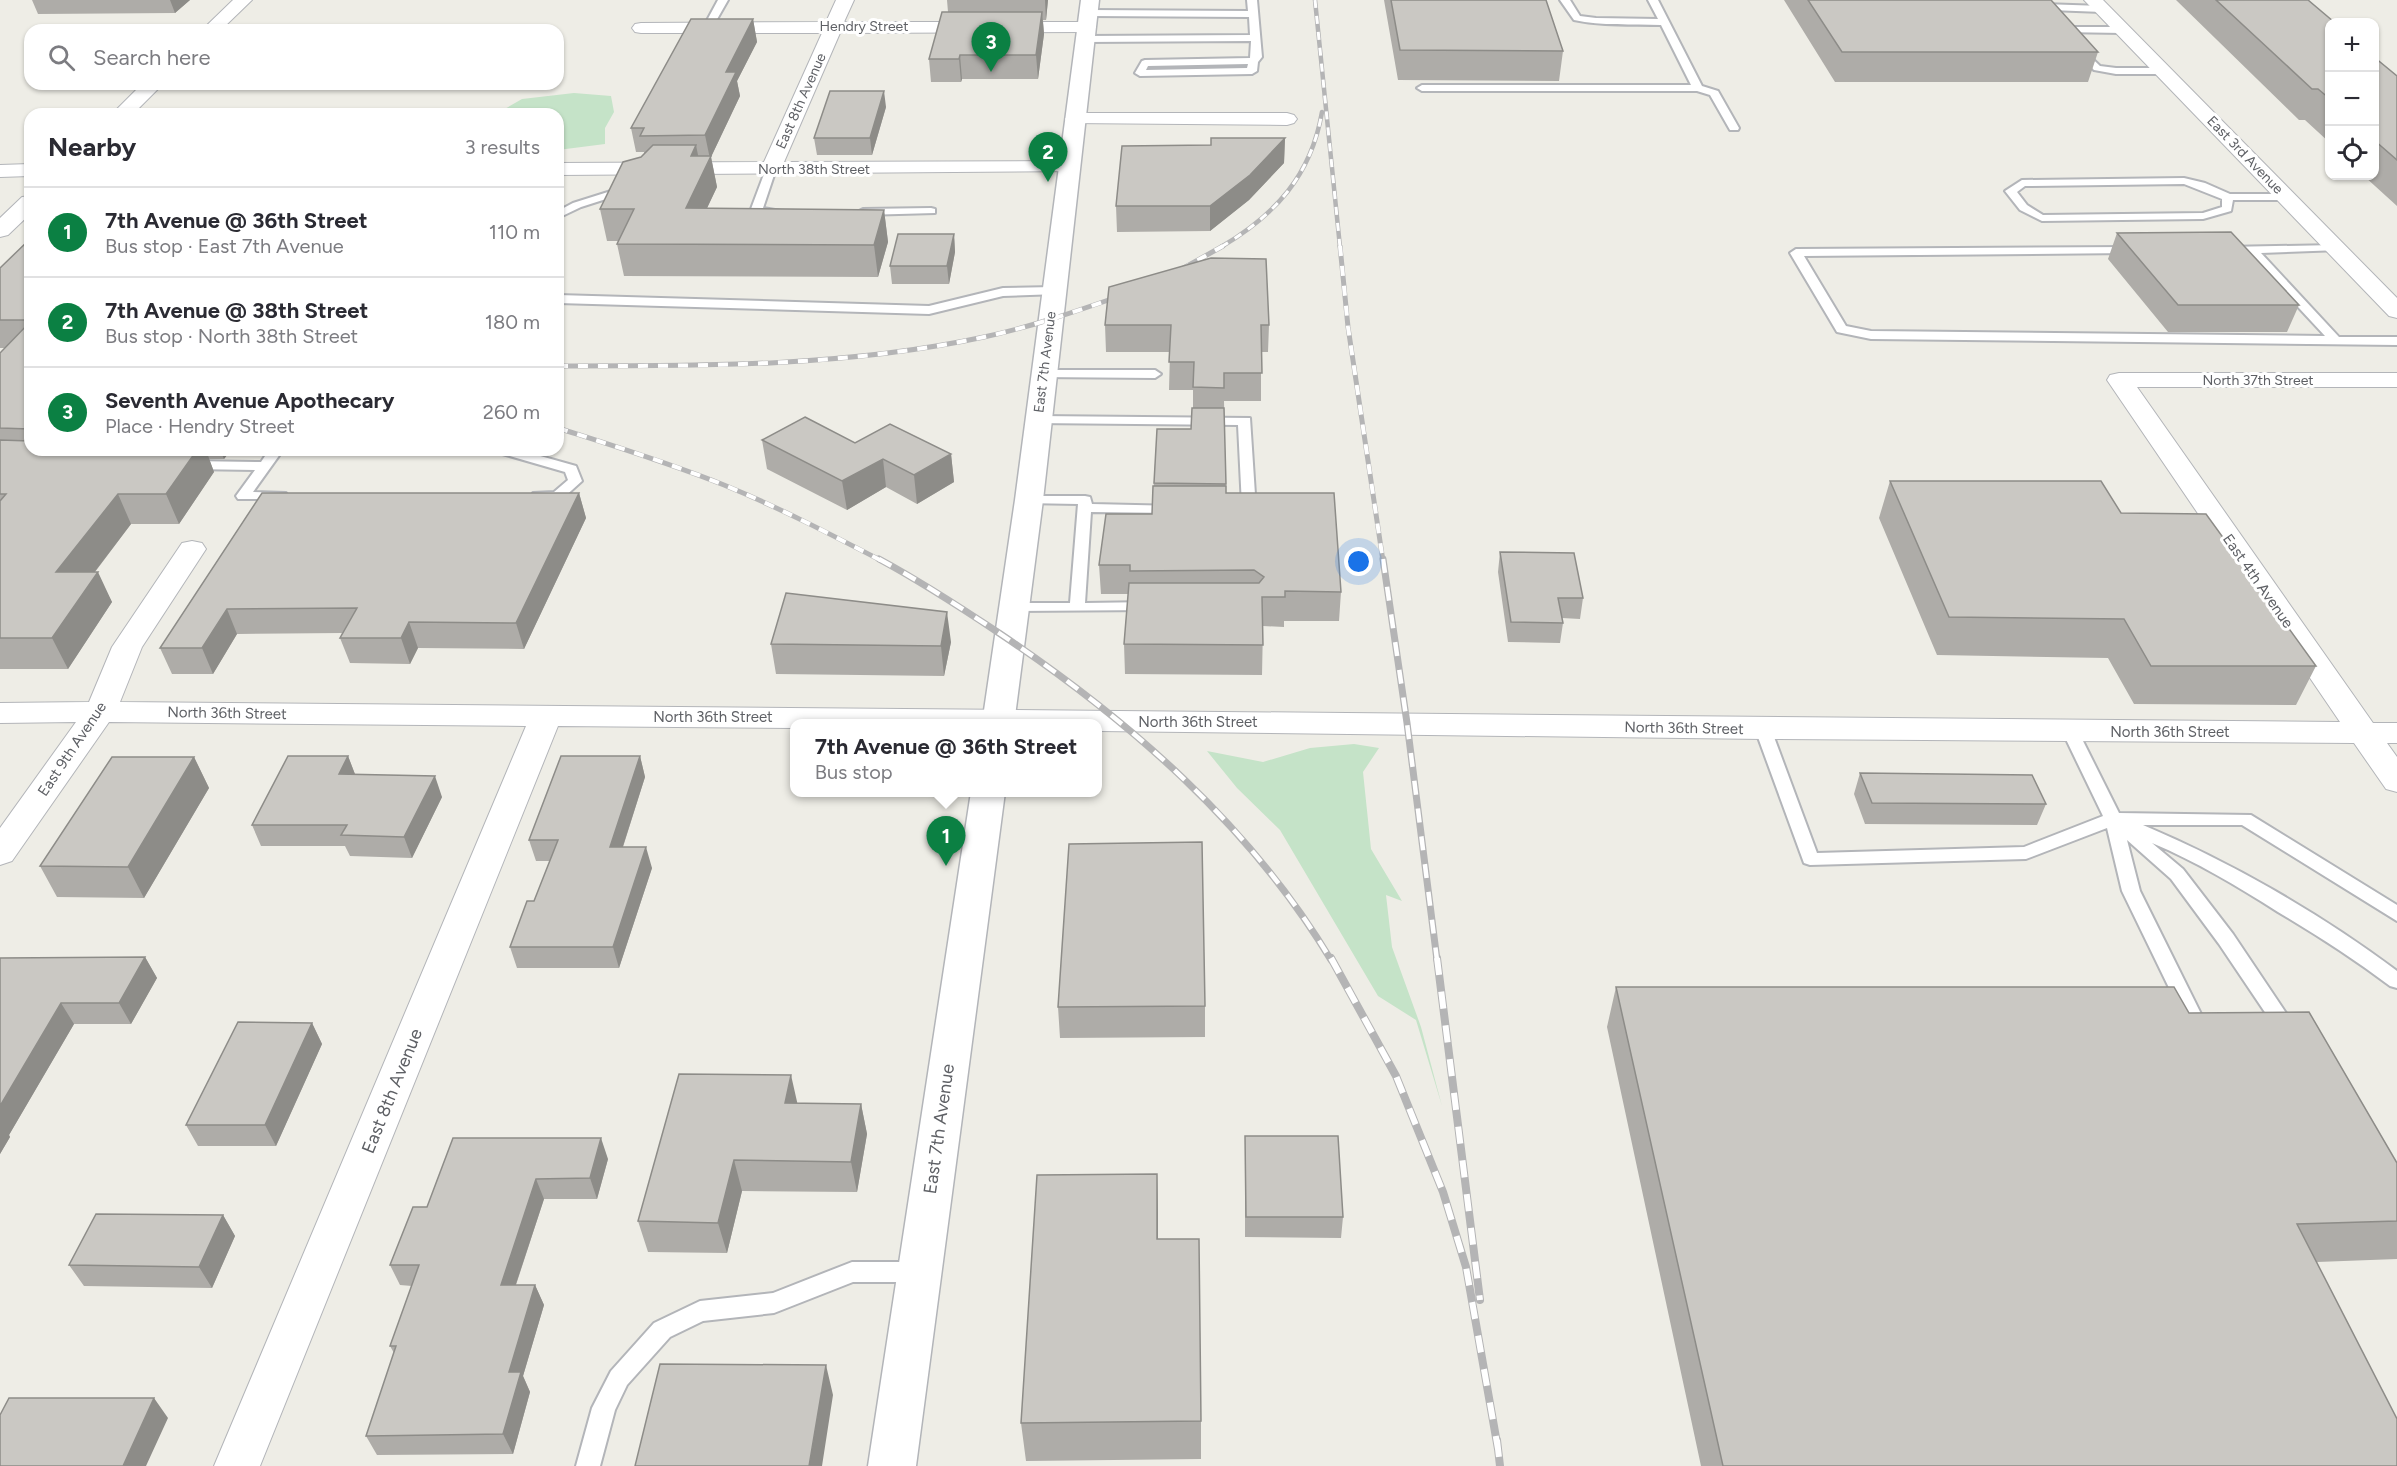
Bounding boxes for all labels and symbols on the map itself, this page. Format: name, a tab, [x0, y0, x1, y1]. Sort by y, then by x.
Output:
street label: Hendry Street	[820, 18, 908, 35]
pin: 3	[972, 22, 1010, 72]
street label: East 8th Avenue	[772, 50, 830, 152]
street label: East 3rd Avenue	[2203, 112, 2287, 198]
pin: 2	[1028, 132, 1068, 182]
street label: North 38th Street	[758, 161, 870, 178]
street label: East 7th Avenue	[1030, 310, 1060, 414]
street label: North 37th Street	[2202, 372, 2314, 389]
street label: East 4th Avenue	[2219, 531, 2297, 631]
your location	[1344, 547, 1373, 576]
street label: East 9th Avenue	[34, 698, 110, 800]
street label: North 36th Street	[167, 703, 287, 723]
street label: North 36th Street	[653, 708, 773, 726]
street label: North 36th Street	[1138, 713, 1258, 731]
street label: North 36th Street	[1624, 718, 1744, 738]
street label: North 36th Street	[2110, 723, 2230, 741]
pin: 1	[926, 816, 966, 866]
street label: East 8th Avenue	[357, 1025, 427, 1157]
street label: East 7th Avenue	[919, 1062, 959, 1196]

